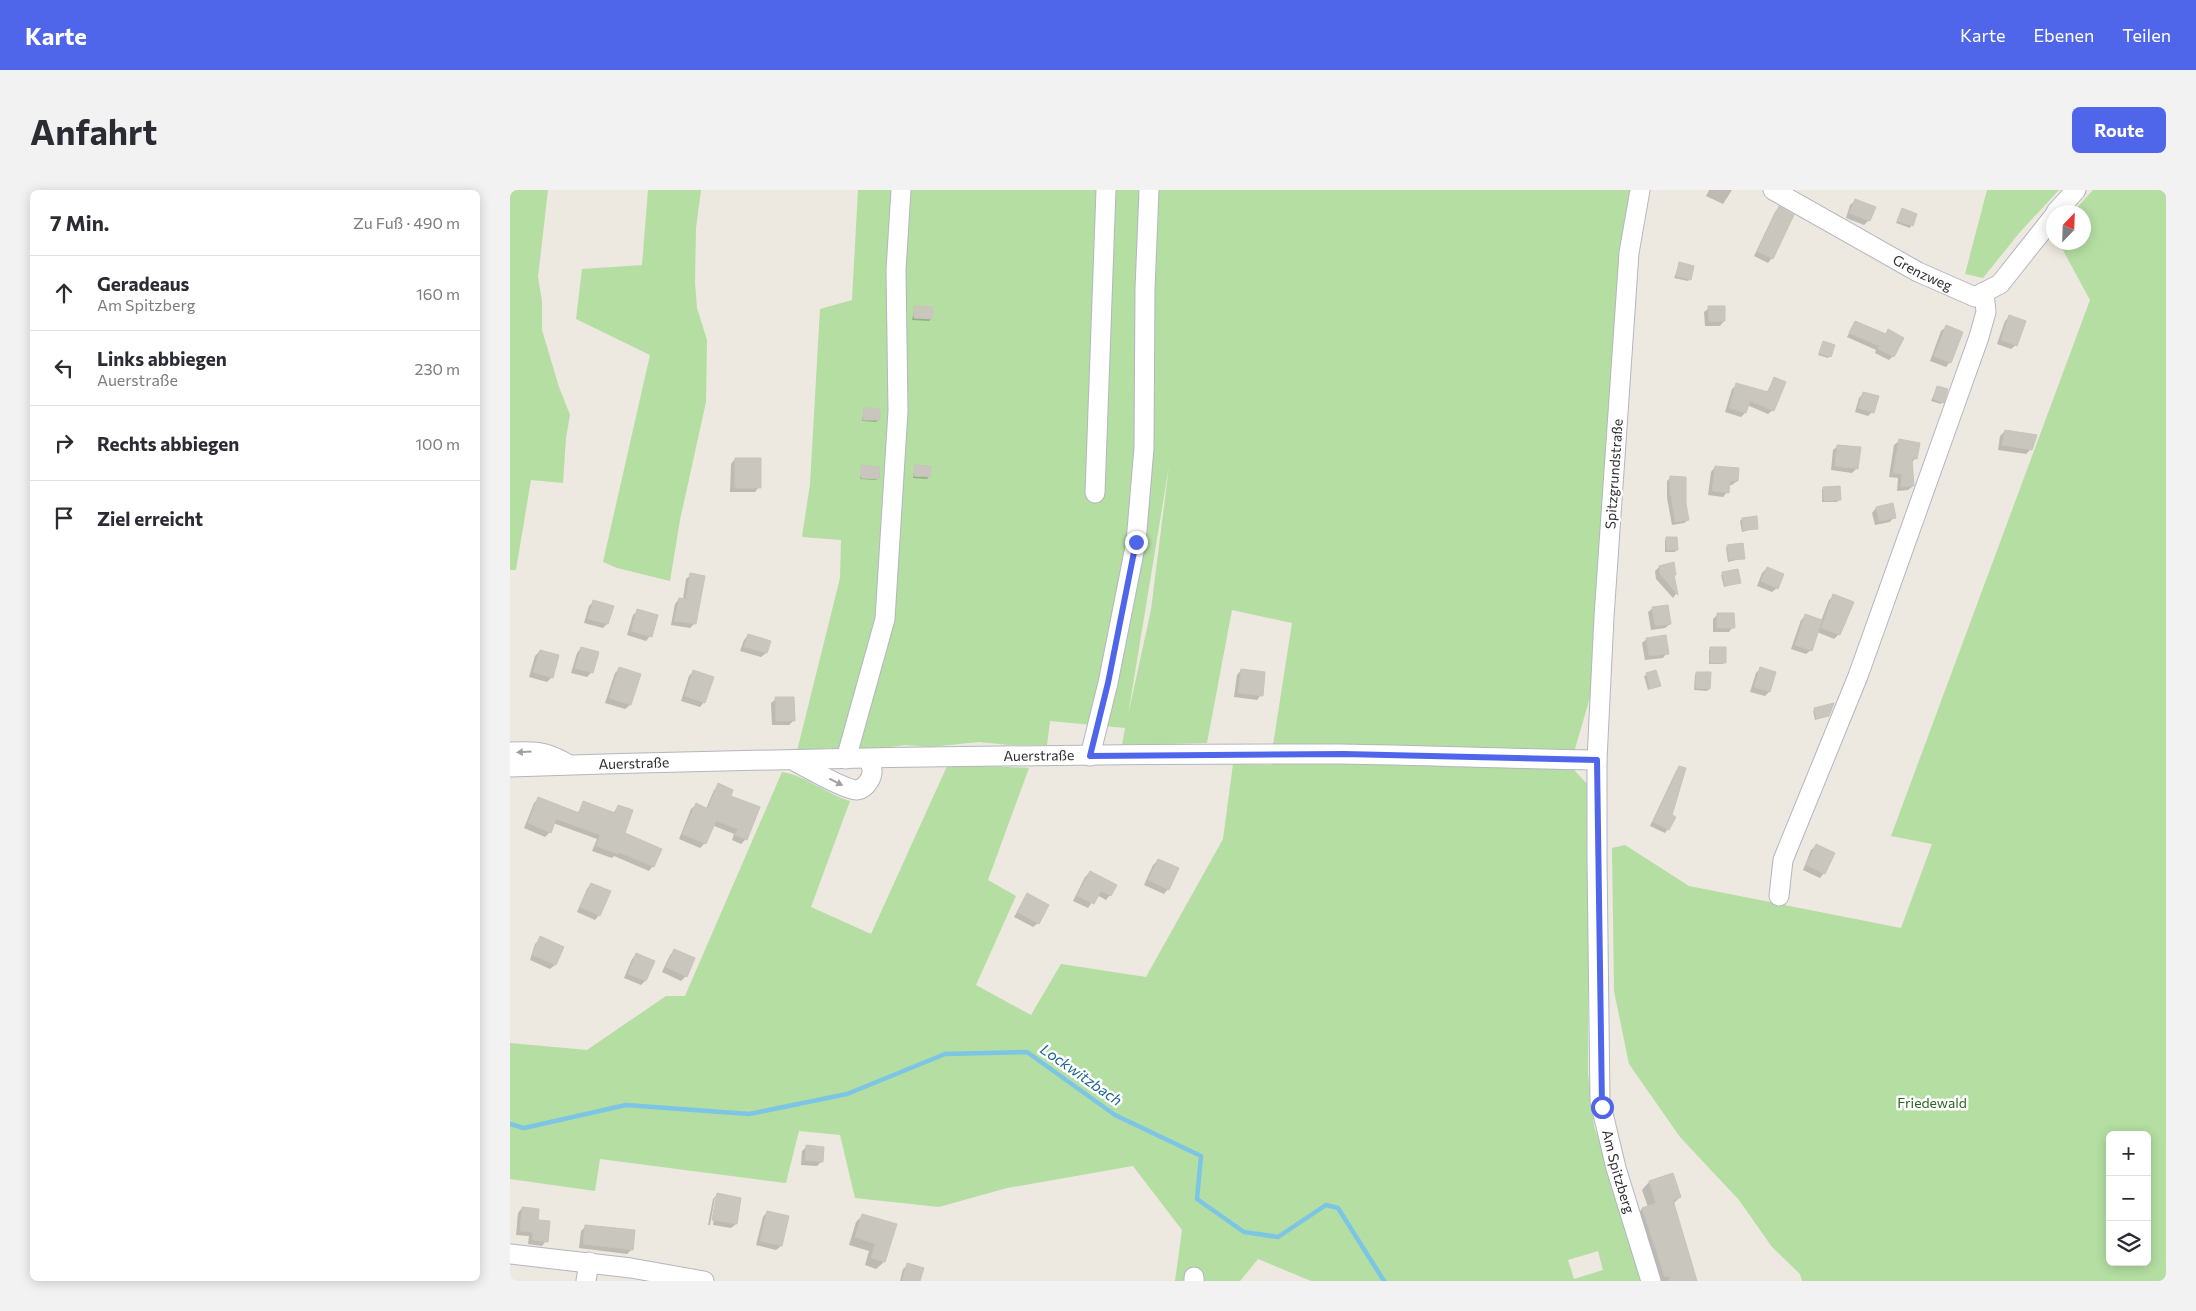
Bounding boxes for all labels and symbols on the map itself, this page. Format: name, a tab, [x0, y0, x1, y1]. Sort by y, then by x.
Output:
north arrow	[2046, 205, 2091, 250]
street label: Grenzweg	[1890, 251, 1955, 294]
street label: Spitzgrundstraße	[1601, 418, 1626, 530]
route end	[1125, 531, 1148, 554]
street label: Auerstraße	[1003, 746, 1074, 764]
one-way arrow	[516, 748, 532, 756]
street label: Auerstraße	[598, 753, 670, 772]
one-way arrow	[829, 778, 844, 786]
water label: Lockwitzbach	[1037, 1039, 1126, 1109]
park label: Friedewald	[1897, 1094, 1967, 1111]
route start	[1591, 1096, 1614, 1119]
street label: Am Spitzberg	[1599, 1128, 1639, 1216]

